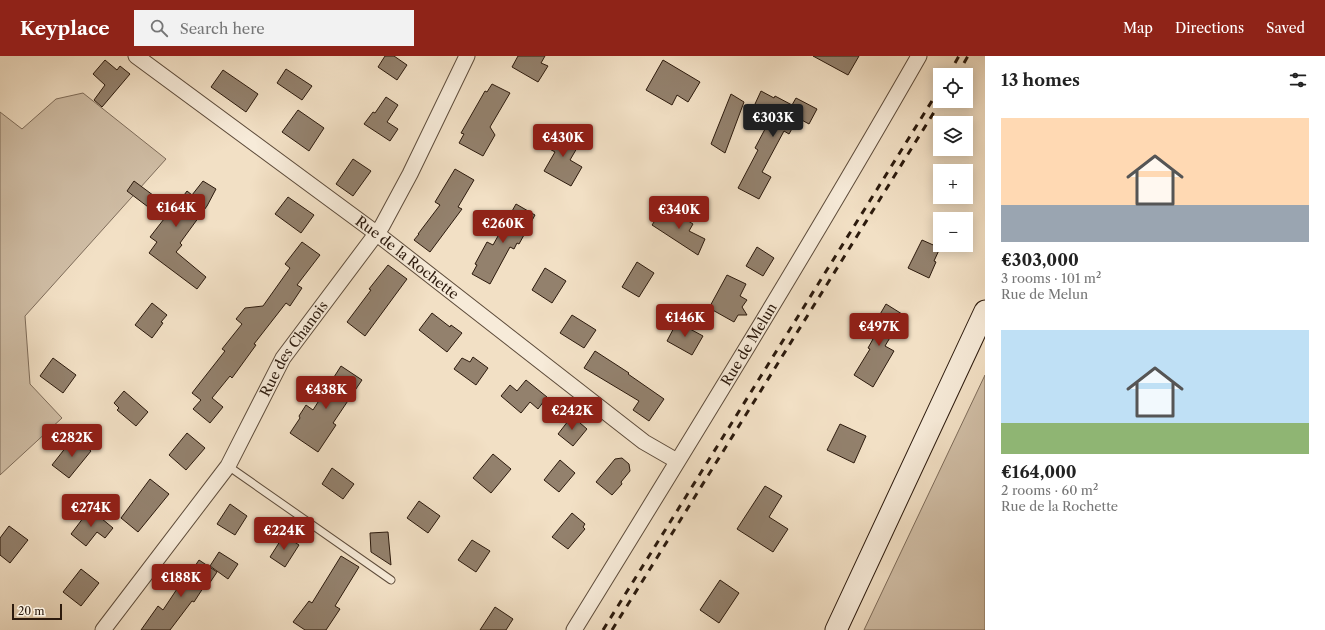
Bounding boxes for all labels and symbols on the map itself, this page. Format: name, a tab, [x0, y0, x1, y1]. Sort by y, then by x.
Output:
pin: €303K	[745, 104, 801, 138]
pin: €430K	[535, 124, 591, 158]
pin: €164K	[148, 194, 204, 228]
pin: €340K	[651, 196, 707, 230]
pin: €260K	[475, 210, 531, 244]
street label: Rue de la Rochette	[352, 212, 463, 303]
street label: Rue des Chanois	[256, 297, 332, 400]
street label: Rue de Melun	[717, 299, 781, 389]
pin: €146K	[657, 304, 713, 338]
pin: €497K	[851, 313, 907, 347]
pin: €438K	[298, 376, 354, 410]
pin: €242K	[544, 397, 600, 431]
pin: €282K	[44, 424, 100, 458]
pin: €274K	[63, 494, 119, 528]
pin: €224K	[256, 517, 312, 551]
pin: €188K	[153, 564, 209, 598]
scale bar	[12, 602, 62, 621]

